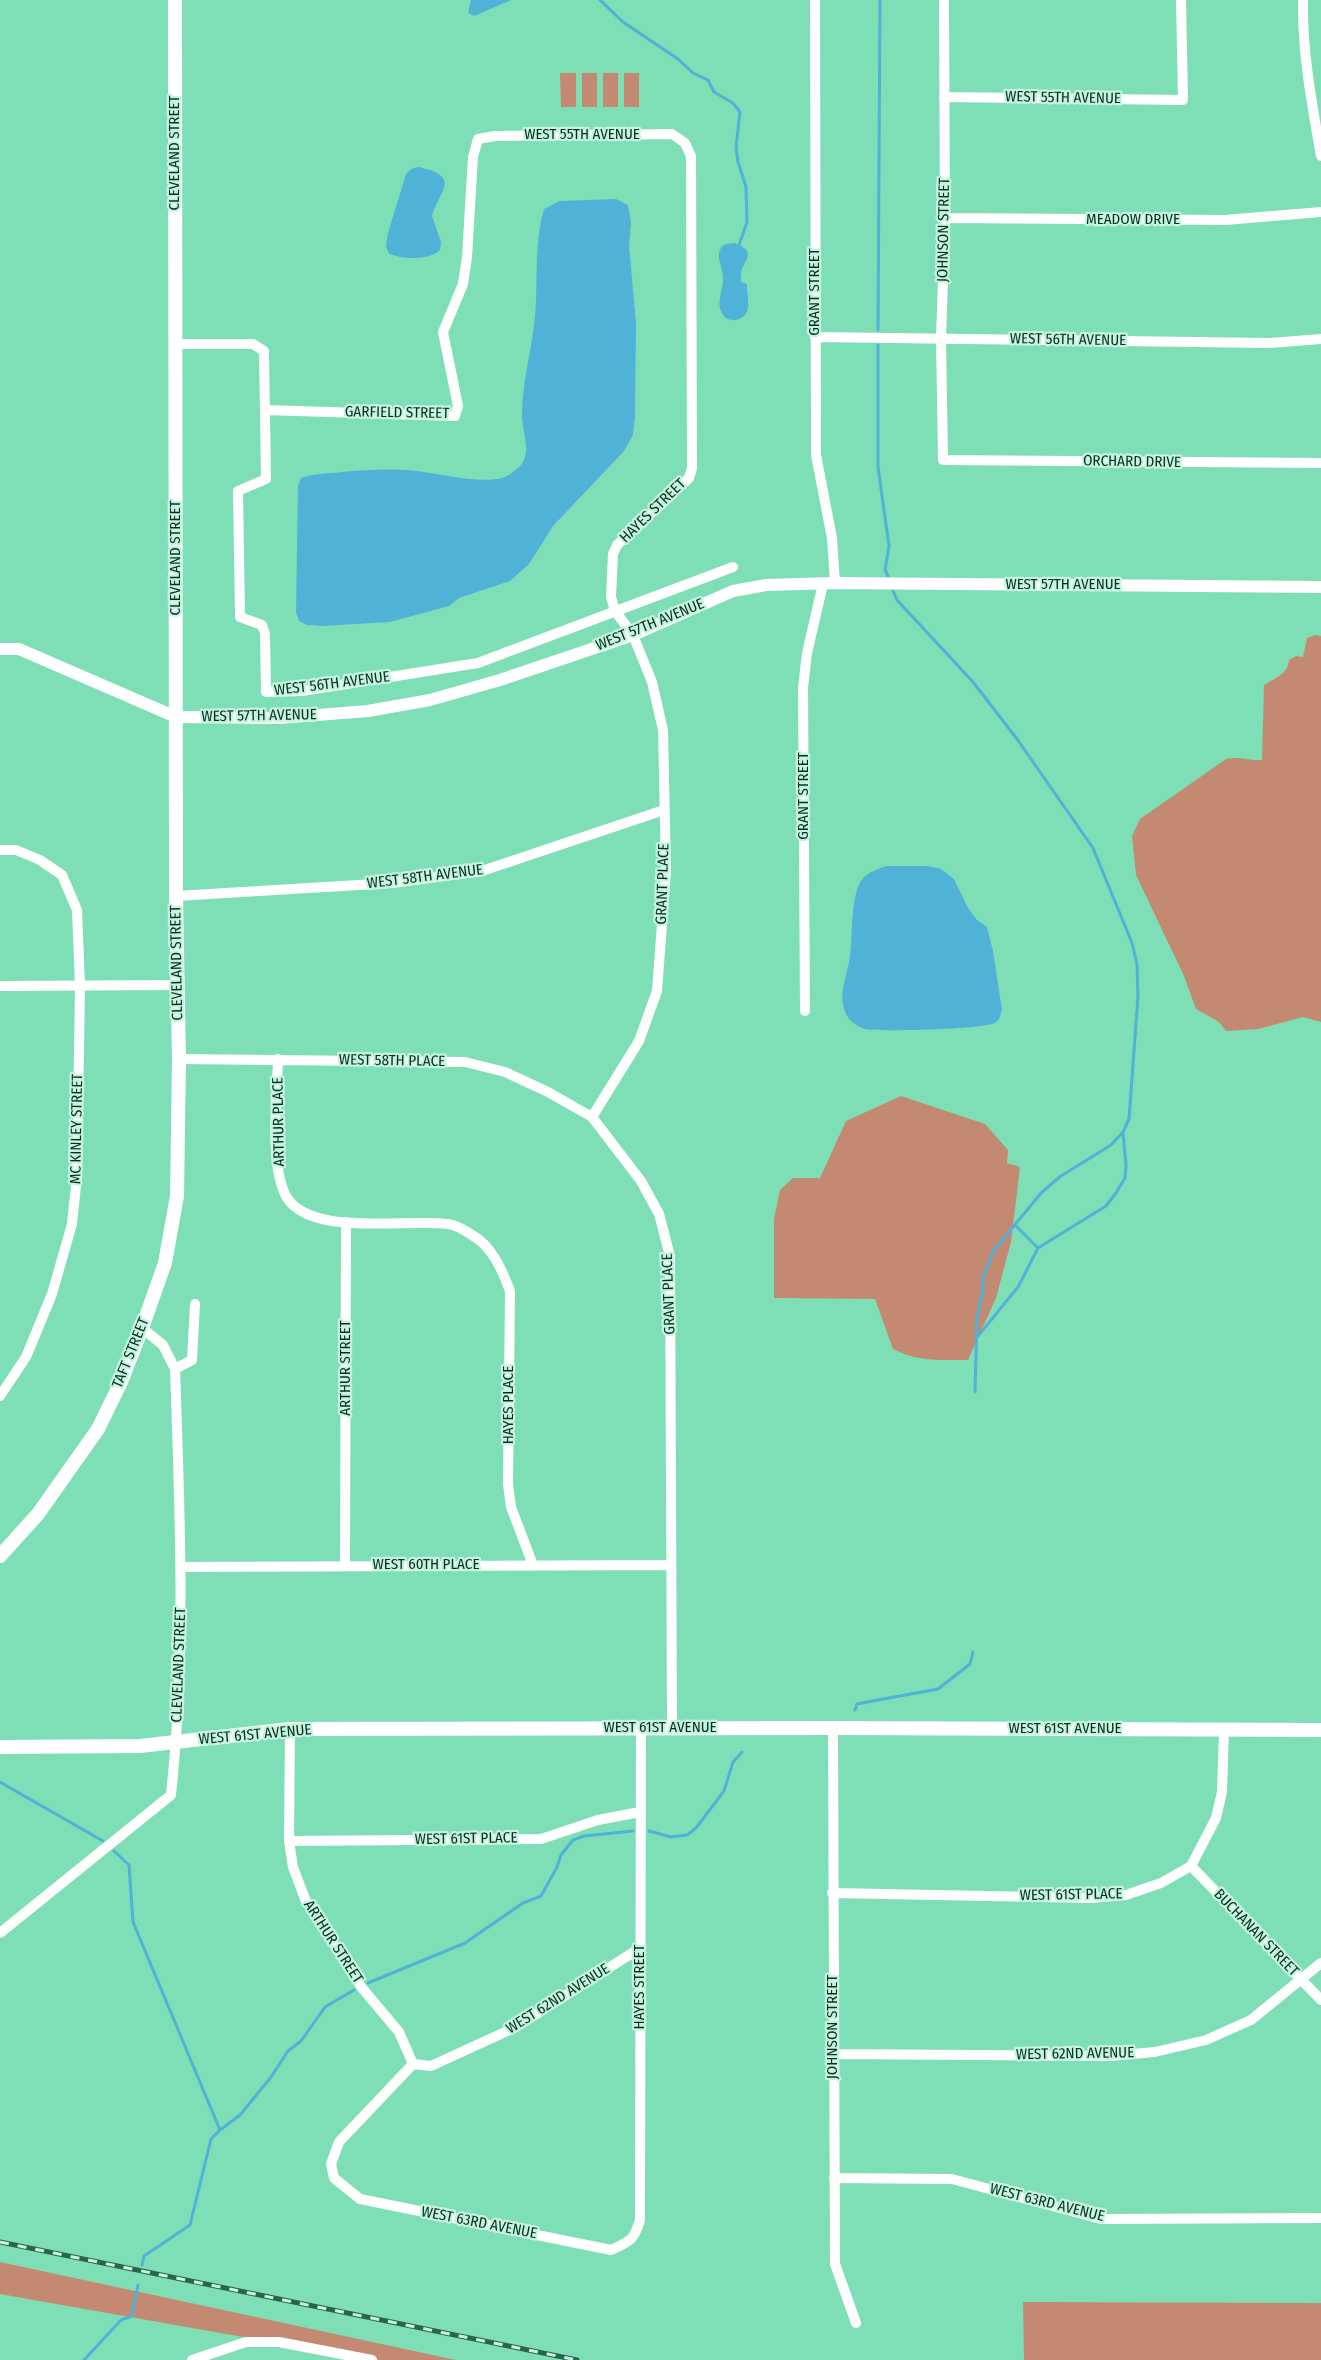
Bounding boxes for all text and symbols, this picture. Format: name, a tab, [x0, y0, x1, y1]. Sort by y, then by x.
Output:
street label: WEST 55TH AVENUE	[1005, 88, 1121, 108]
street label: CLEVELAND STREET	[166, 95, 184, 211]
street label: WEST 55TH AVENUE	[524, 126, 640, 144]
street label: JOHNSON STREET	[934, 178, 954, 282]
street label: MEADOW DRIVE	[1086, 211, 1180, 229]
street label: GRANT STREET	[806, 248, 824, 336]
street label: WEST 56TH AVENUE	[1010, 330, 1126, 350]
street label: GARFIELD STREET	[345, 403, 449, 423]
street label: ORCHARD DRIVE	[1083, 452, 1181, 472]
street label: HAYES STREET	[616, 475, 690, 547]
street label: CLEVELAND STREET	[167, 500, 185, 616]
street label: WEST 57TH AVENUE	[1005, 576, 1121, 594]
street label: WEST 57TH AVENUE	[593, 595, 707, 655]
street label: WEST 56TH AVENUE	[273, 668, 391, 700]
street label: WEST 57TH AVENUE	[201, 706, 317, 726]
street label: GRANT STREET	[795, 752, 813, 840]
street label: GRANT PLACE	[653, 843, 673, 925]
street label: WEST 58TH AVENUE	[366, 861, 484, 893]
street label: CLEVELAND STREET	[167, 905, 187, 1021]
street label: WEST 58TH PLACE	[339, 1051, 445, 1071]
street label: MC KINLEY STREET	[67, 1074, 87, 1184]
street label: ARTHUR PLACE	[269, 1077, 289, 1167]
street label: GRANT PLACE	[659, 1253, 679, 1335]
street label: TAFT STREET	[109, 1315, 153, 1391]
street label: ARTHUR STREET	[337, 1320, 355, 1416]
street label: HAYES PLACE	[500, 1366, 518, 1444]
street label: WEST 60TH PLACE	[373, 1556, 479, 1574]
street label: CLEVELAND STREET	[168, 1607, 190, 1723]
street label: WEST 61ST AVENUE	[603, 1719, 717, 1737]
street label: WEST 61ST AVENUE	[1008, 1720, 1122, 1738]
street label: WEST 61ST AVENUE	[198, 1721, 312, 1749]
street label: WEST 61ST PLACE	[414, 1829, 518, 1849]
street label: WEST 61ST PLACE	[1019, 1885, 1123, 1905]
street label: BUCHANAN STREET	[1210, 1886, 1302, 1980]
street label: ARTHUR STREET	[299, 1897, 367, 1987]
street label: HAYES STREET	[631, 1945, 649, 2029]
street label: WEST 62ND AVENUE	[503, 1960, 613, 2038]
street label: JOHNSON STREET	[824, 1975, 842, 2079]
street label: WEST 62ND AVENUE	[1016, 2044, 1134, 2064]
street label: WEST 63RD AVENUE	[988, 2180, 1106, 2226]
street label: WEST 63RD AVENUE	[420, 2203, 538, 2243]

